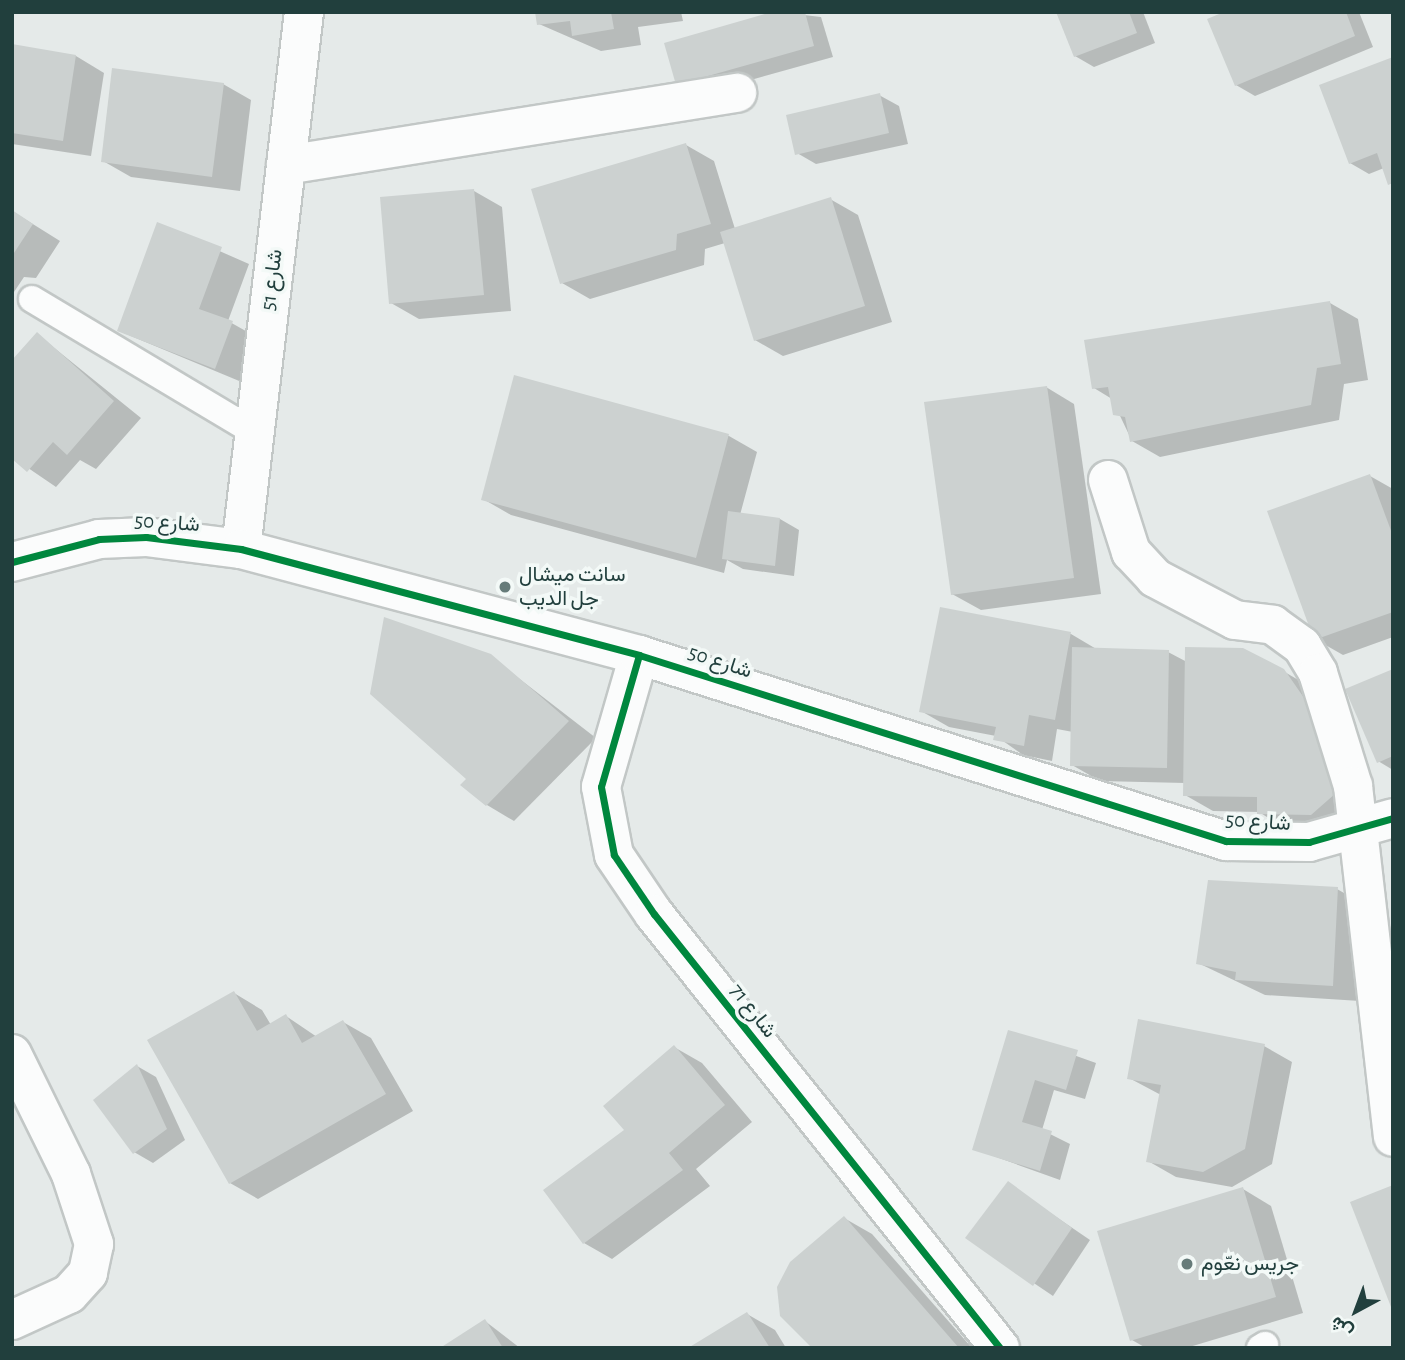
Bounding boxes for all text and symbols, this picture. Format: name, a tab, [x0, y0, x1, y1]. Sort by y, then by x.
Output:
street label: شارع 51	[256, 248, 288, 312]
street label: شارع 50	[133, 508, 201, 538]
place label: سانت ميشال جل الديب	[519, 562, 625, 612]
marker: سانت ميشال جل الديب	[497, 579, 513, 595]
street label: شارع 50	[685, 640, 755, 684]
street label: شارع 50	[1224, 807, 1292, 837]
street label: شارع 71	[724, 979, 782, 1043]
place label: جريس نعّوم	[1201, 1251, 1299, 1277]
marker: جريس نعّوم	[1179, 1256, 1195, 1272]
north arrow	[1321, 1276, 1391, 1346]
text: ش	[1327, 1313, 1357, 1342]

